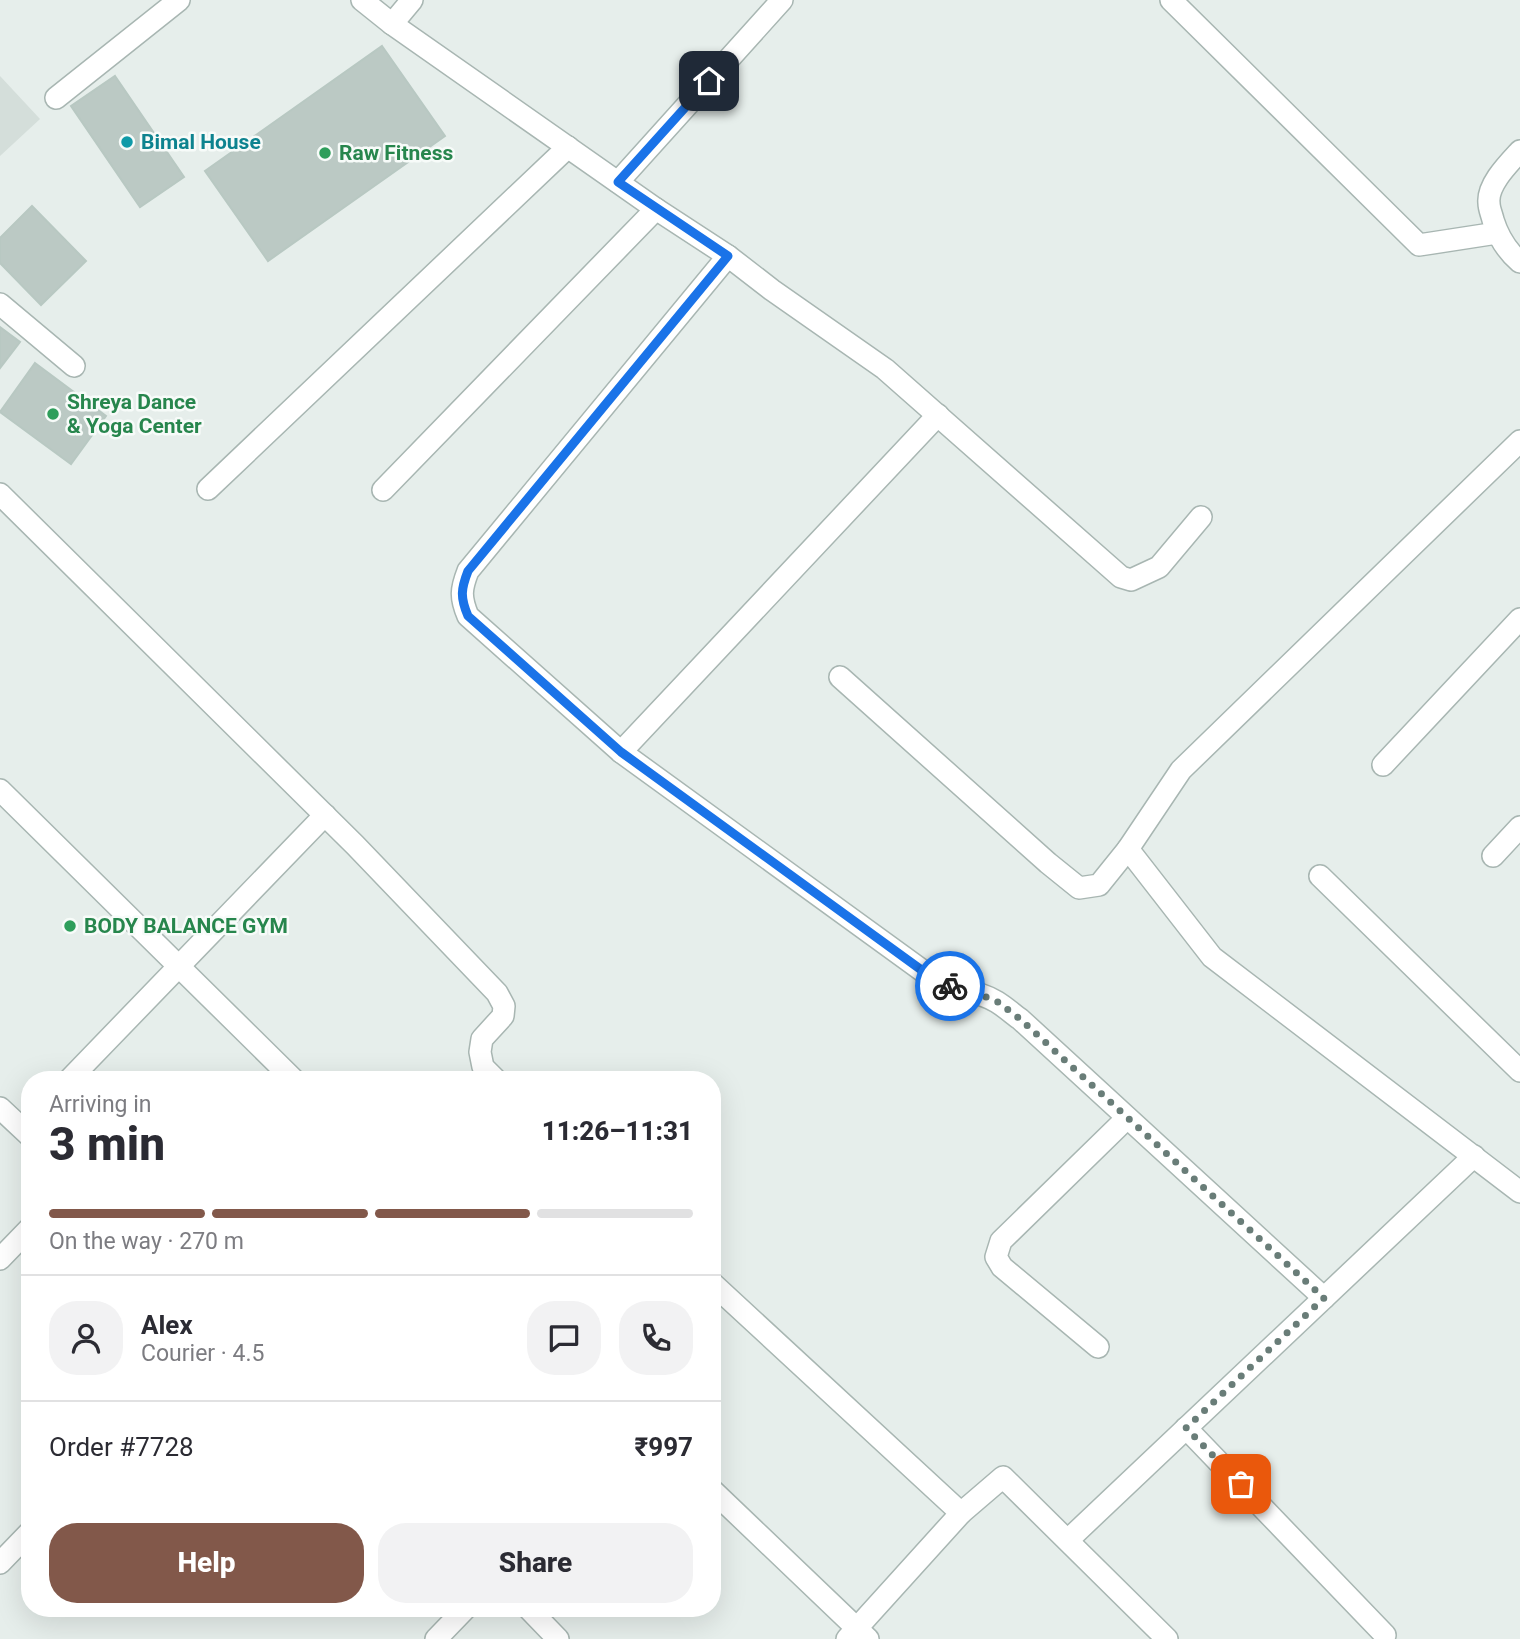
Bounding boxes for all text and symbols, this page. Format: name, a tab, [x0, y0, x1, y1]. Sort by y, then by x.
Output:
pin	[679, 51, 739, 111]
icon: home	[690, 62, 728, 100]
place label: Bimal House	[141, 130, 261, 154]
marker: Bimal House	[119, 134, 135, 150]
place label: Raw Fitness	[339, 141, 453, 165]
marker: Raw Fitness	[317, 145, 333, 161]
place label: Shreya Dance & Yoga Center	[67, 390, 202, 438]
marker: Shreya Dance & Yoga Center	[45, 406, 61, 422]
place label: BODY BALANCE GYM	[84, 914, 288, 938]
marker: BODY BALANCE GYM	[62, 918, 78, 934]
courier	[915, 951, 985, 1021]
icon: bike	[931, 967, 969, 1005]
text: Arriving in	[49, 1091, 152, 1118]
text: 11:26–11:31	[542, 1116, 693, 1146]
text: 3 min	[49, 1117, 165, 1171]
text: On the way · 270 m	[49, 1228, 244, 1255]
button: person	[49, 1301, 123, 1375]
button: chat	[527, 1301, 601, 1375]
button: phone	[619, 1301, 693, 1375]
text: Alex	[141, 1310, 193, 1340]
text: Courier · 4.5	[141, 1340, 264, 1367]
text: Order #7728	[49, 1432, 194, 1462]
text: ₹997	[635, 1432, 693, 1462]
pin	[1211, 1454, 1271, 1514]
icon: bag	[1222, 1465, 1260, 1503]
button: Help	[49, 1523, 364, 1603]
button: Share	[378, 1523, 693, 1603]

